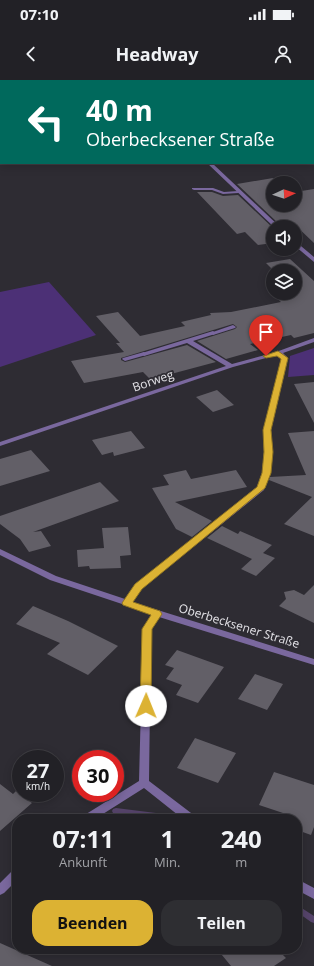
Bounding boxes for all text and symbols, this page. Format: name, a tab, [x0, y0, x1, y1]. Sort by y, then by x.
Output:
text: 07:10	[20, 4, 59, 24]
text: Headway	[115, 42, 199, 66]
icon: back	[20, 43, 42, 65]
icon: person	[272, 43, 294, 65]
text: 40 m	[86, 91, 153, 129]
icon: left	[20, 96, 72, 148]
text: Oberbecksener Straße	[86, 127, 275, 151]
north arrow	[266, 176, 302, 212]
map controls	[266, 176, 302, 300]
button: sound	[266, 220, 302, 256]
button: layers	[266, 264, 302, 300]
pin	[249, 315, 283, 356]
icon: arrive	[255, 321, 277, 343]
street label: Borweg	[130, 365, 176, 395]
street label: Oberbecksener Straße	[177, 599, 302, 652]
position arrow	[125, 685, 167, 727]
speed limit sign: 30	[72, 750, 124, 802]
text: 27	[27, 757, 49, 784]
text: km/h	[26, 779, 50, 793]
text: 07:11	[52, 822, 114, 855]
text: 1	[160, 822, 174, 855]
text: 240	[221, 822, 262, 855]
text: Ankunft	[59, 853, 107, 871]
text: Min.	[154, 853, 180, 871]
text: m	[235, 853, 247, 871]
button: Beenden	[32, 900, 153, 946]
button: Teilen	[161, 900, 282, 946]

